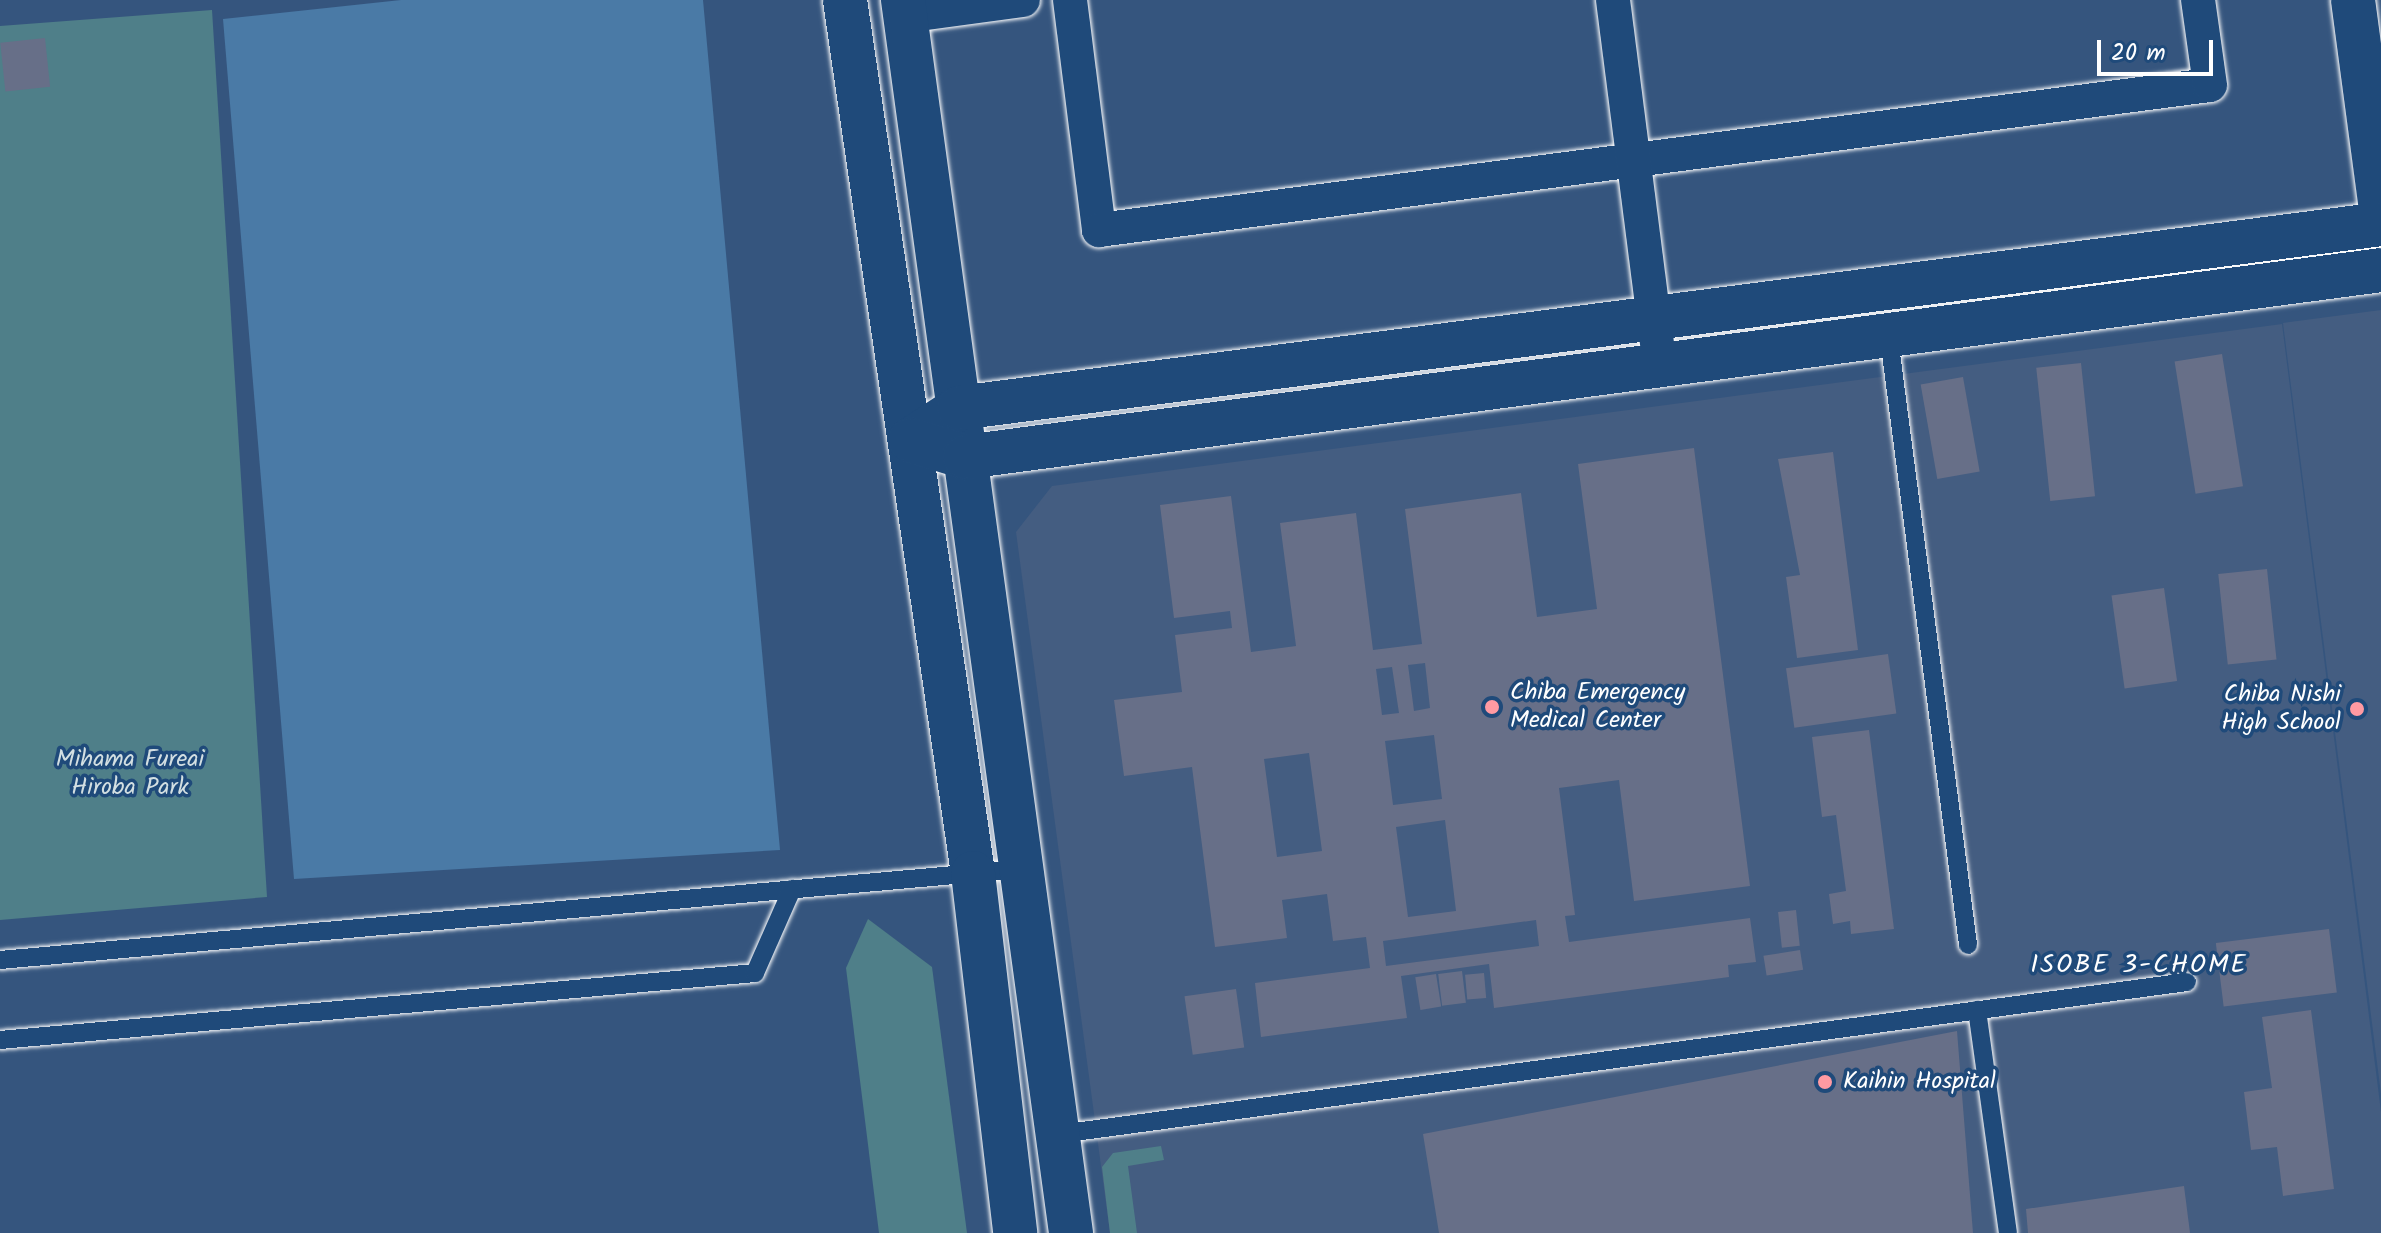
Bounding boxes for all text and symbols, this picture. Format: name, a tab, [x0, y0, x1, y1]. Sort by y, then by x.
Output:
scale bar	[2101, 24, 2217, 74]
text: 20 m	[2111, 34, 2166, 73]
place label: Chiba Emergency Medical Center	[1510, 679, 1685, 735]
place label: Chiba Nishi High School	[2221, 681, 2341, 737]
marker: Chiba Emergency Medical Center	[1481, 696, 1503, 718]
marker: Chiba Nishi High School	[2348, 700, 2366, 718]
park label: Mihama Fureai Hiroba Park	[56, 746, 204, 802]
district label: ISOBE 3-CHOME	[2030, 950, 2248, 982]
place label: Kaihin Hospital	[1843, 1068, 1996, 1096]
marker: Kaihin Hospital	[1814, 1071, 1836, 1093]

